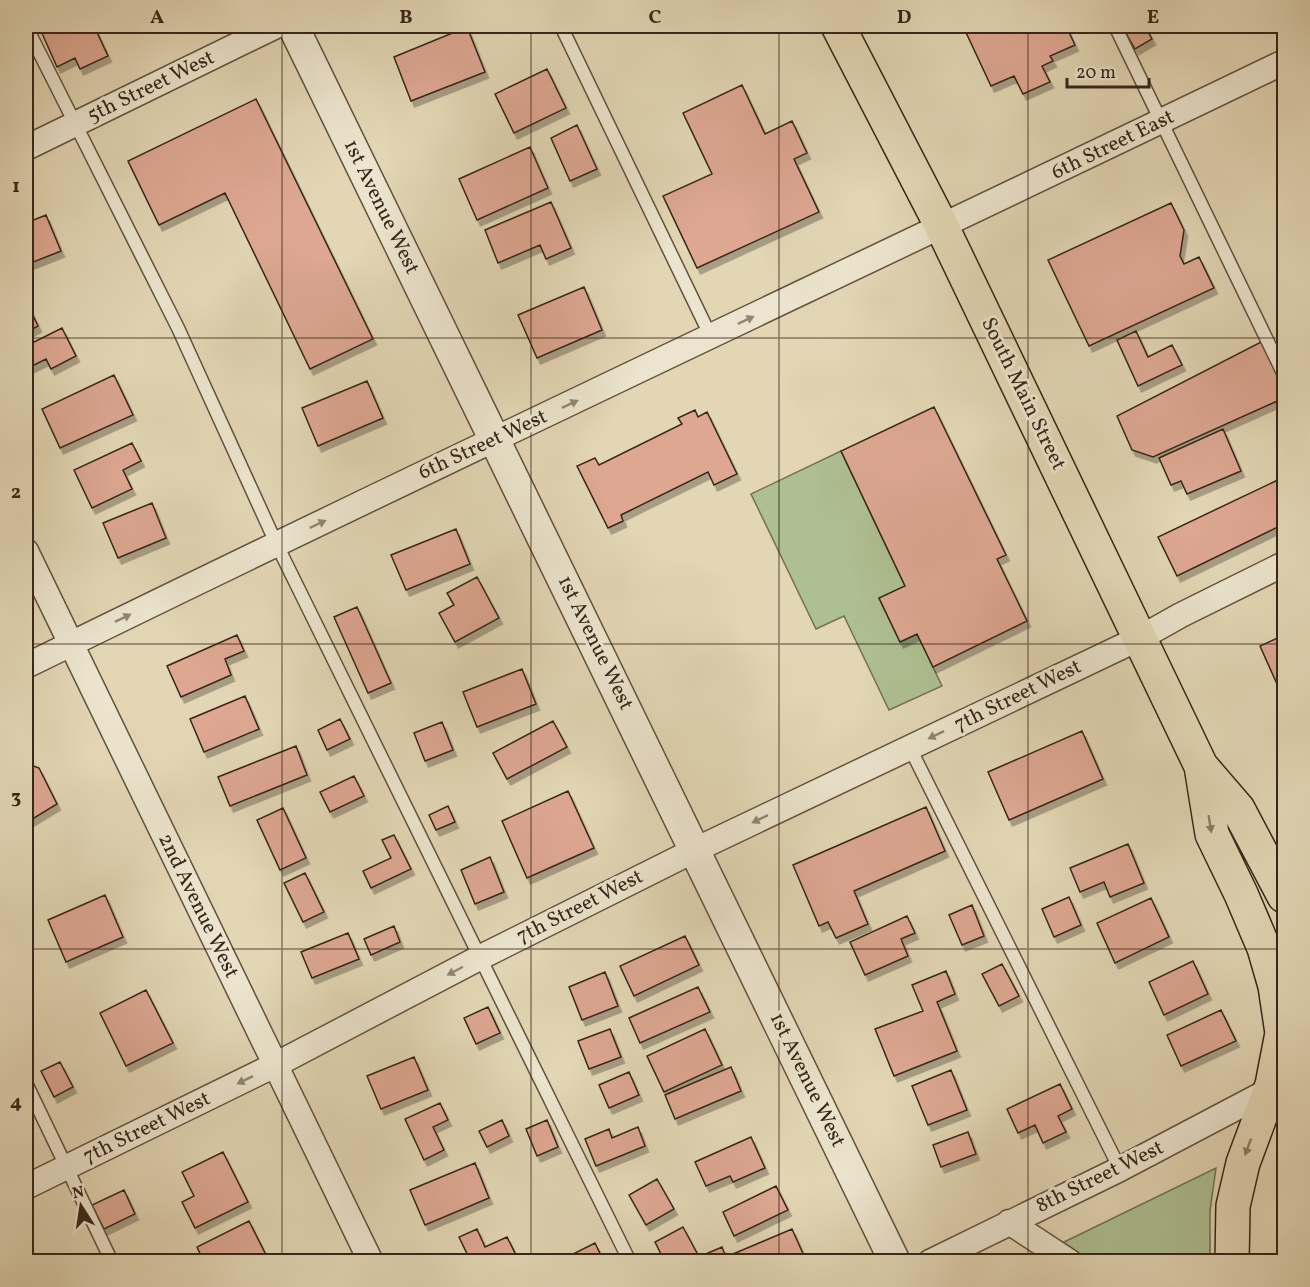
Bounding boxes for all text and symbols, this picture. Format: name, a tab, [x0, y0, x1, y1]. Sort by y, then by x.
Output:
text: A	[150, 4, 164, 32]
text: B	[399, 4, 413, 32]
text: C	[649, 4, 662, 32]
text: D	[897, 4, 911, 32]
text: E	[1147, 4, 1159, 32]
street label: 5th Street West	[82, 44, 220, 130]
scale bar	[1067, 51, 1150, 89]
text: 20 m	[1076, 61, 1116, 86]
street label: 6th Street East	[1047, 103, 1179, 187]
street label: 1st Avenue West	[336, 135, 426, 279]
text: 1	[12, 173, 20, 201]
street label: South Main Street	[973, 313, 1073, 475]
one-way arrow	[737, 316, 754, 325]
one-way arrow	[561, 400, 578, 409]
street label: 6th Street West	[414, 402, 552, 488]
text: 2	[11, 479, 21, 507]
one-way arrow	[309, 519, 326, 528]
street label: 1st Avenue West	[550, 571, 640, 715]
one-way arrow	[115, 614, 132, 623]
street label: 7th Street West	[949, 653, 1087, 739]
one-way arrow	[927, 731, 944, 740]
text: 3	[11, 784, 21, 812]
one-way arrow	[751, 814, 768, 823]
one-way arrow	[1206, 815, 1215, 834]
street label: 2nd Avenue West	[150, 829, 246, 983]
street label: 7th Street West	[512, 863, 648, 951]
one-way arrow	[446, 966, 463, 976]
street label: 1st Avenue West	[762, 1008, 852, 1152]
one-way arrow	[236, 1075, 253, 1084]
street label: 7th Street West	[78, 1085, 216, 1171]
text: 4	[10, 1089, 22, 1117]
street label: 8th Street West	[1031, 1133, 1169, 1221]
one-way arrow	[1243, 1138, 1253, 1156]
north arrow	[51, 1176, 111, 1236]
text: N	[70, 1181, 87, 1205]

